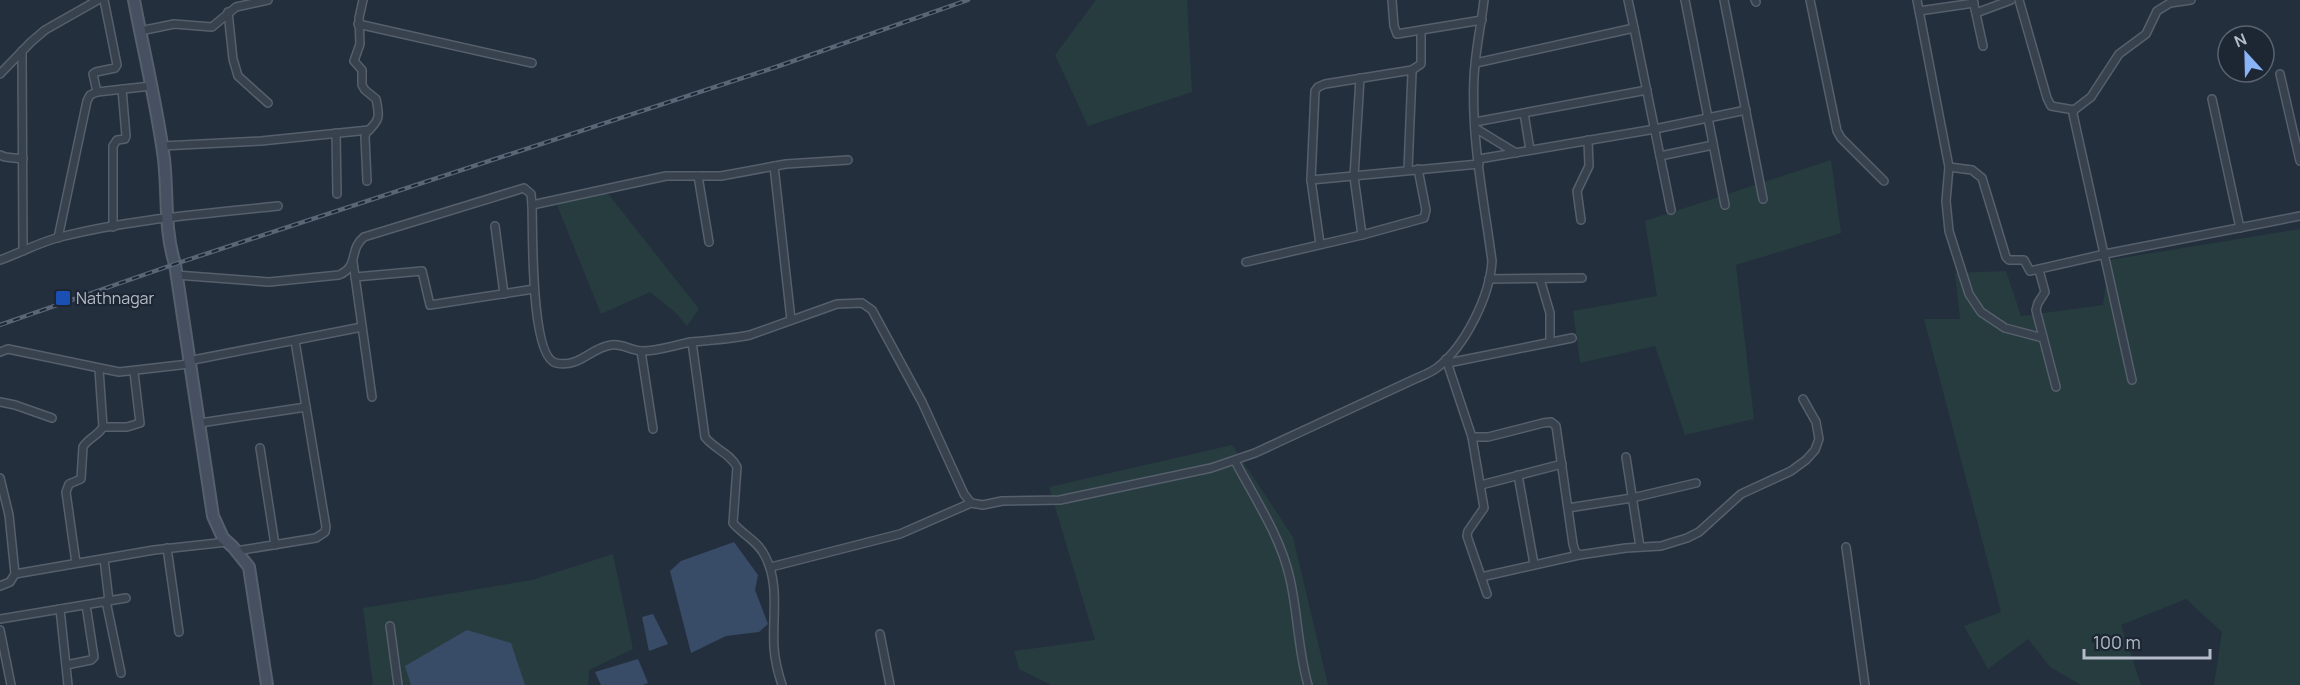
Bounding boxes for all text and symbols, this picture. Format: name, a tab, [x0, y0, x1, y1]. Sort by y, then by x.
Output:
north arrow	[2216, 24, 2276, 84]
text: N	[2231, 28, 2250, 52]
place label: Nathnagar	[76, 287, 155, 309]
marker: Nathnagar	[54, 289, 72, 307]
scale bar	[2084, 622, 2210, 660]
text: 100 m	[2093, 630, 2141, 654]

